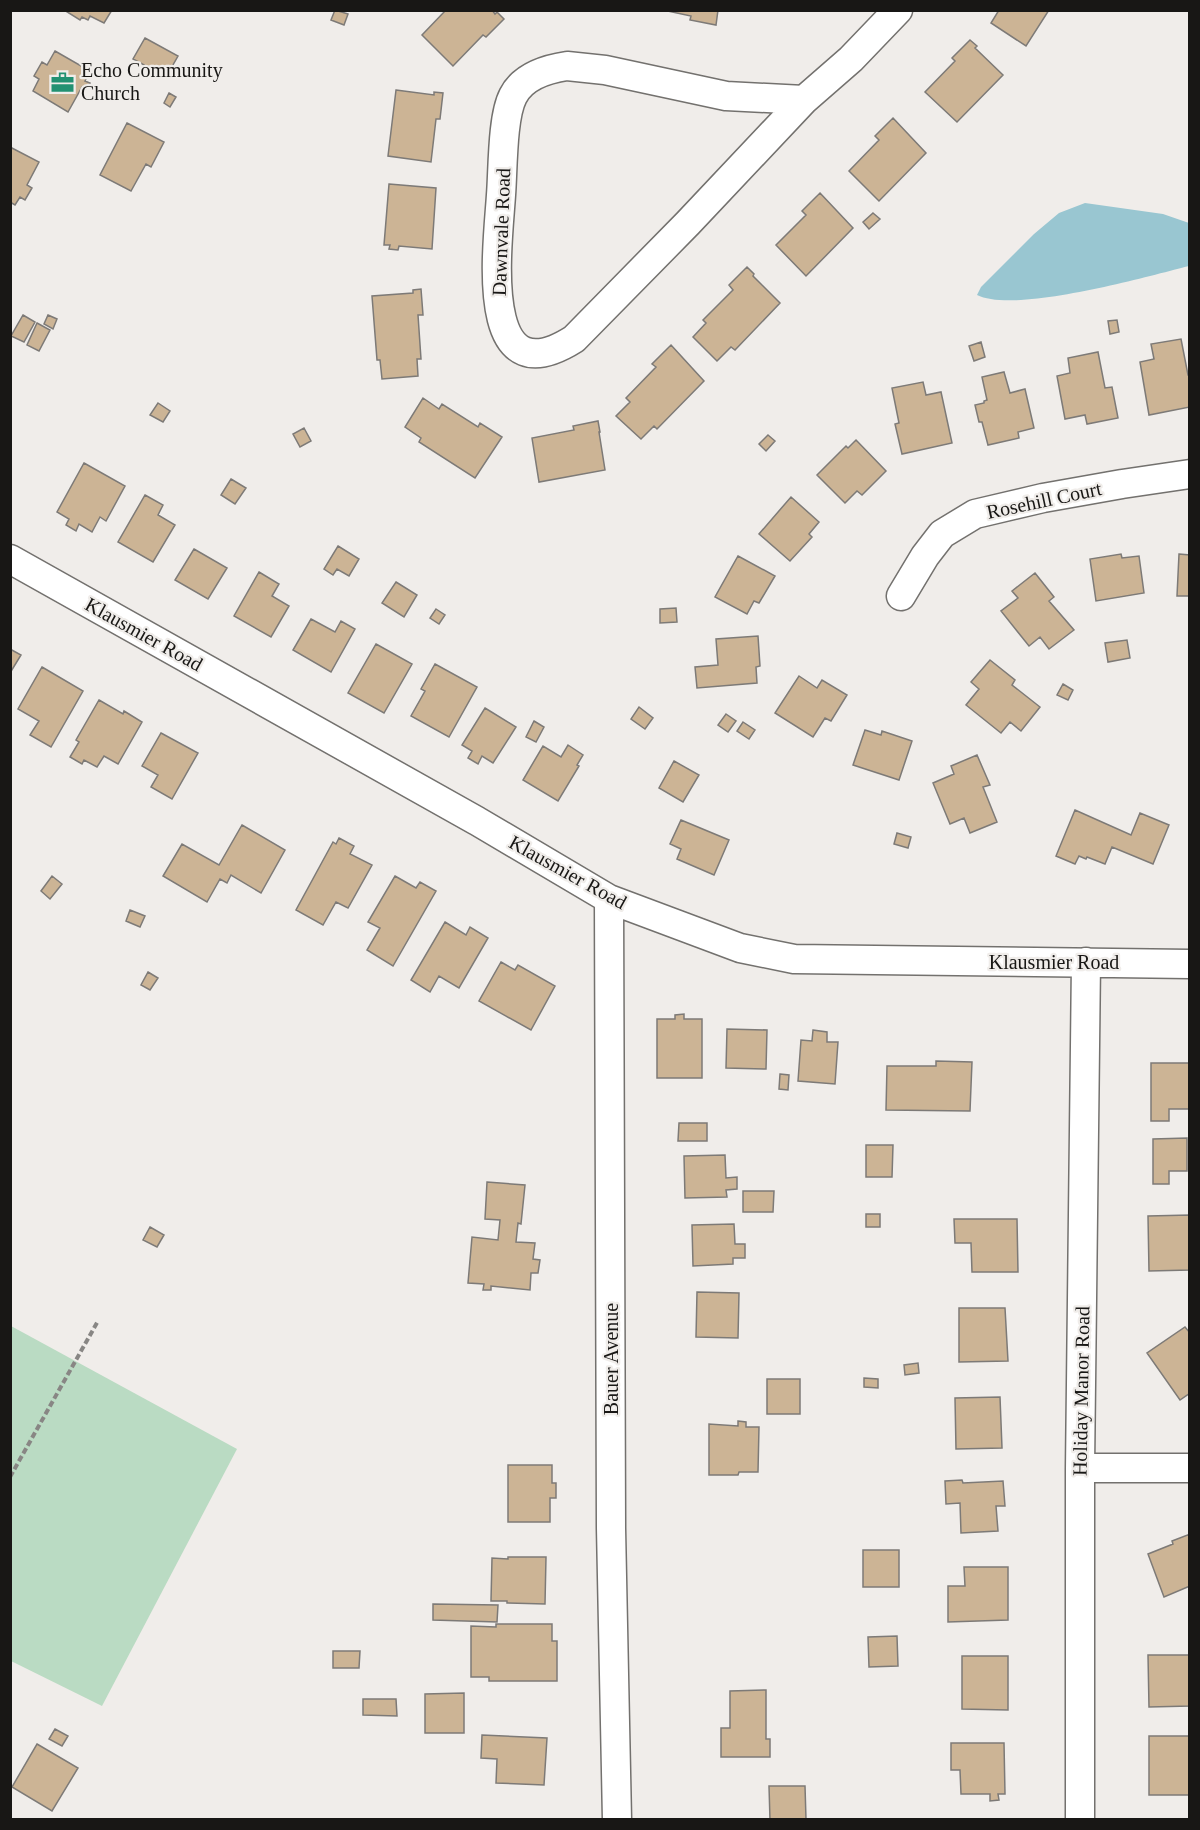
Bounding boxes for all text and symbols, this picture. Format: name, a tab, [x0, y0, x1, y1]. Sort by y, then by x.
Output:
place label: Echo Community Church	[81, 59, 223, 104]
office icon: Echo Community Church	[50, 69, 76, 95]
street label: Dawnvale Road	[488, 168, 514, 296]
street label: Rosehill Court	[984, 477, 1104, 523]
street label: Klausmier Road	[82, 593, 206, 675]
street label: Klausmier Road	[506, 831, 630, 913]
street label: Klausmier Road	[989, 951, 1119, 973]
street label: Bauer Avenue	[600, 1303, 622, 1415]
street label: Holiday Manor Road	[1069, 1306, 1094, 1476]

